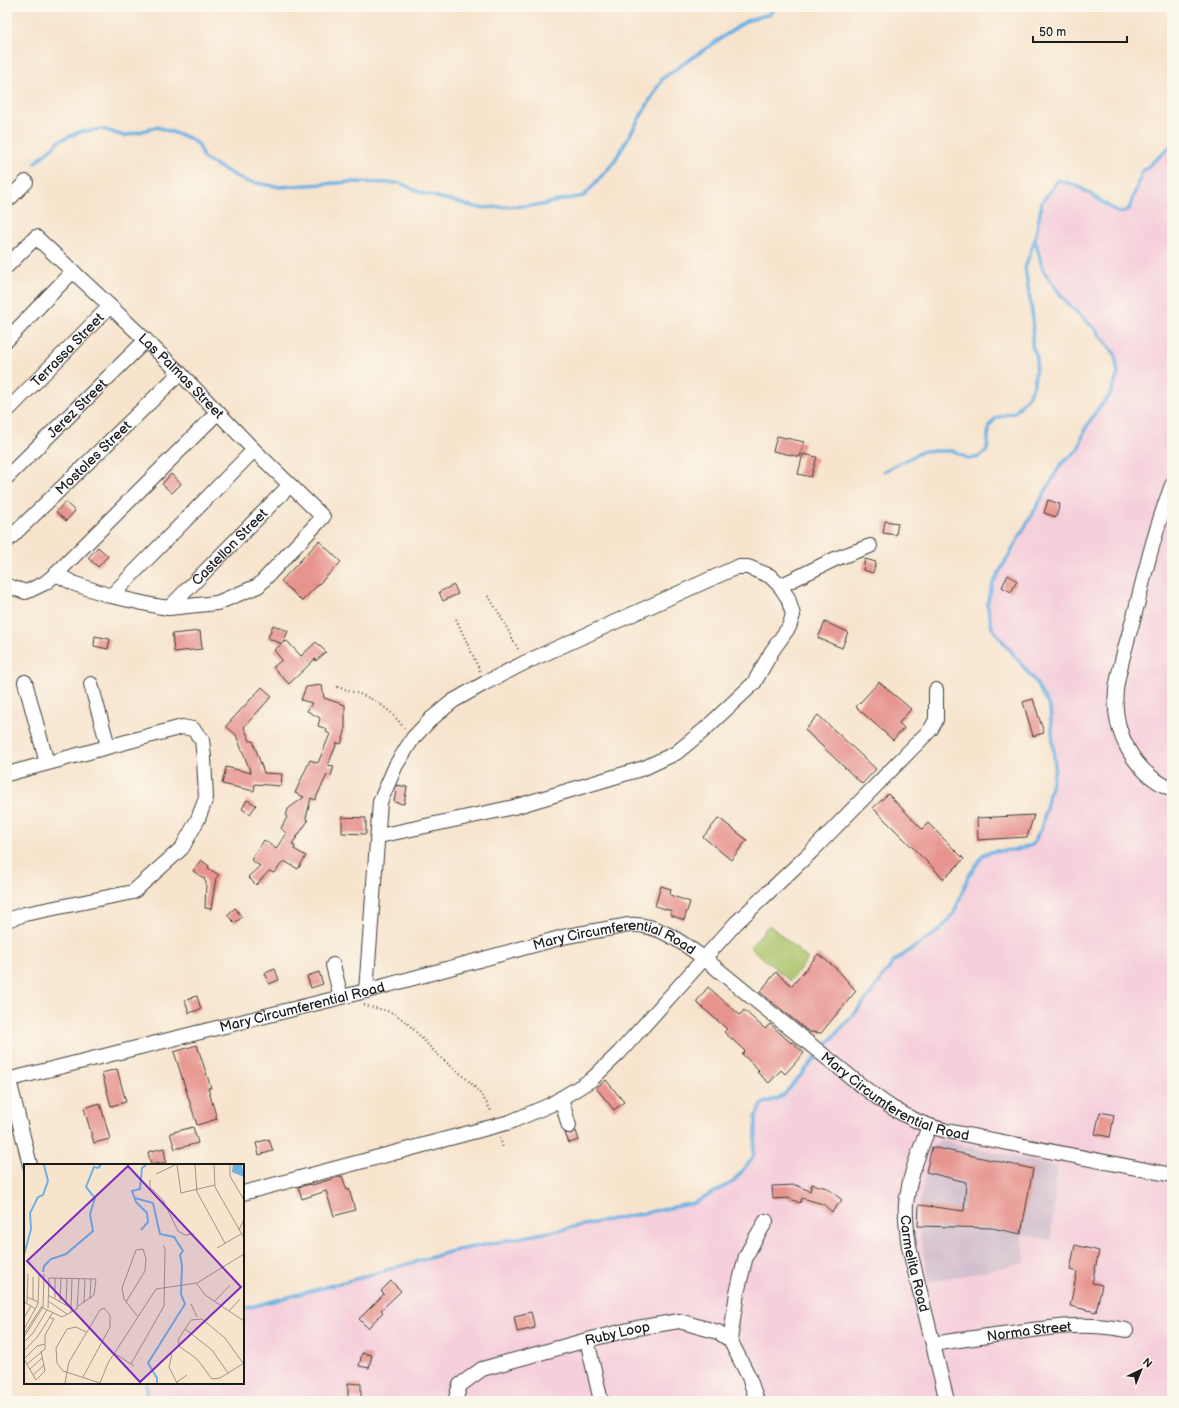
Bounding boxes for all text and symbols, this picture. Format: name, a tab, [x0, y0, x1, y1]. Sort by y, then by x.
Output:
scale bar	[1033, 18, 1127, 44]
text: 50 m	[1039, 25, 1066, 40]
street label: Terrassa Street	[28, 309, 108, 390]
street label: Las Palmas Street	[135, 330, 228, 423]
street label: Jerez Street	[44, 375, 111, 442]
street label: Mostoles Street	[52, 417, 135, 498]
street label: Castellon Street	[188, 505, 272, 589]
text: Mary Circumferential Road	[531, 917, 699, 958]
street label: Mary Circumferential Road	[528, 940, 698, 962]
street label: Mary Circumferential Road	[218, 978, 387, 1036]
street label: Mary Circumferential Road	[817, 1049, 971, 1144]
inset map	[24, 1164, 244, 1384]
street label: Carmelita Road	[897, 1215, 933, 1314]
street label: Ruby Loop	[583, 1318, 651, 1349]
street label: Norma Street	[986, 1318, 1073, 1345]
north arrow	[1121, 1350, 1161, 1390]
text: N	[1140, 1355, 1155, 1371]

